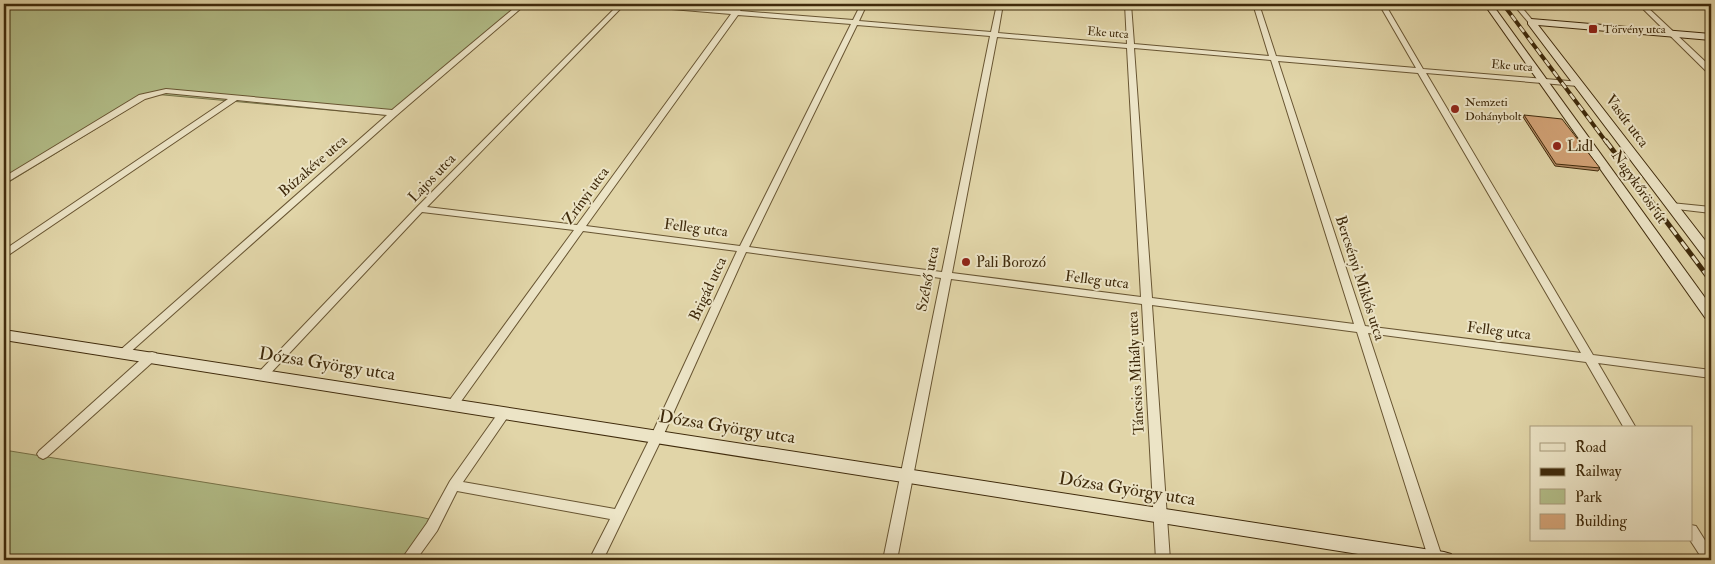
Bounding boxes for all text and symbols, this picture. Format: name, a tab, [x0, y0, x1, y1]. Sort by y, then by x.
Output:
place label: Törvény utca	[1603, 22, 1667, 37]
marker: Törvény utca	[1587, 23, 1599, 35]
street label: Eke utca	[1087, 24, 1130, 42]
street label: Eke utca	[1491, 57, 1534, 75]
street label: Vasút utca	[1601, 91, 1653, 152]
place label: Nemzeti Dohánybolt	[1465, 95, 1522, 124]
marker: Nemzeti Dohánybolt	[1449, 103, 1461, 115]
street label: Búzakéve utca	[275, 130, 352, 201]
place label: Lidl	[1567, 137, 1593, 156]
marker: Lidl	[1551, 140, 1563, 152]
street label: Nagykőrösi út	[1607, 147, 1671, 227]
street label: Lajos utca	[404, 149, 461, 206]
street label: Zrínyi utca	[559, 163, 614, 229]
street label: Bercsényi Miklós utca	[1331, 213, 1389, 344]
street label: Felleg utca	[663, 215, 730, 241]
street label: Szélső utca	[912, 244, 944, 313]
street label: Brigád utca	[685, 253, 731, 324]
place label: Pali Borozó	[976, 253, 1046, 272]
marker: Pali Borozó	[960, 256, 972, 268]
street label: Felleg utca	[1064, 267, 1131, 293]
street label: Táncsics Mihály utca	[1123, 310, 1149, 435]
street label: Felleg utca	[1466, 318, 1533, 344]
street label: Dózsa György utca	[257, 342, 398, 386]
street label: Dózsa György utca	[657, 405, 798, 449]
legend	[1530, 426, 1692, 542]
text: Road	[1575, 438, 1607, 457]
text: Railway	[1575, 462, 1622, 481]
street label: Dózsa György utca	[1057, 467, 1198, 511]
text: Park	[1575, 488, 1602, 507]
text: Building	[1575, 512, 1627, 531]

